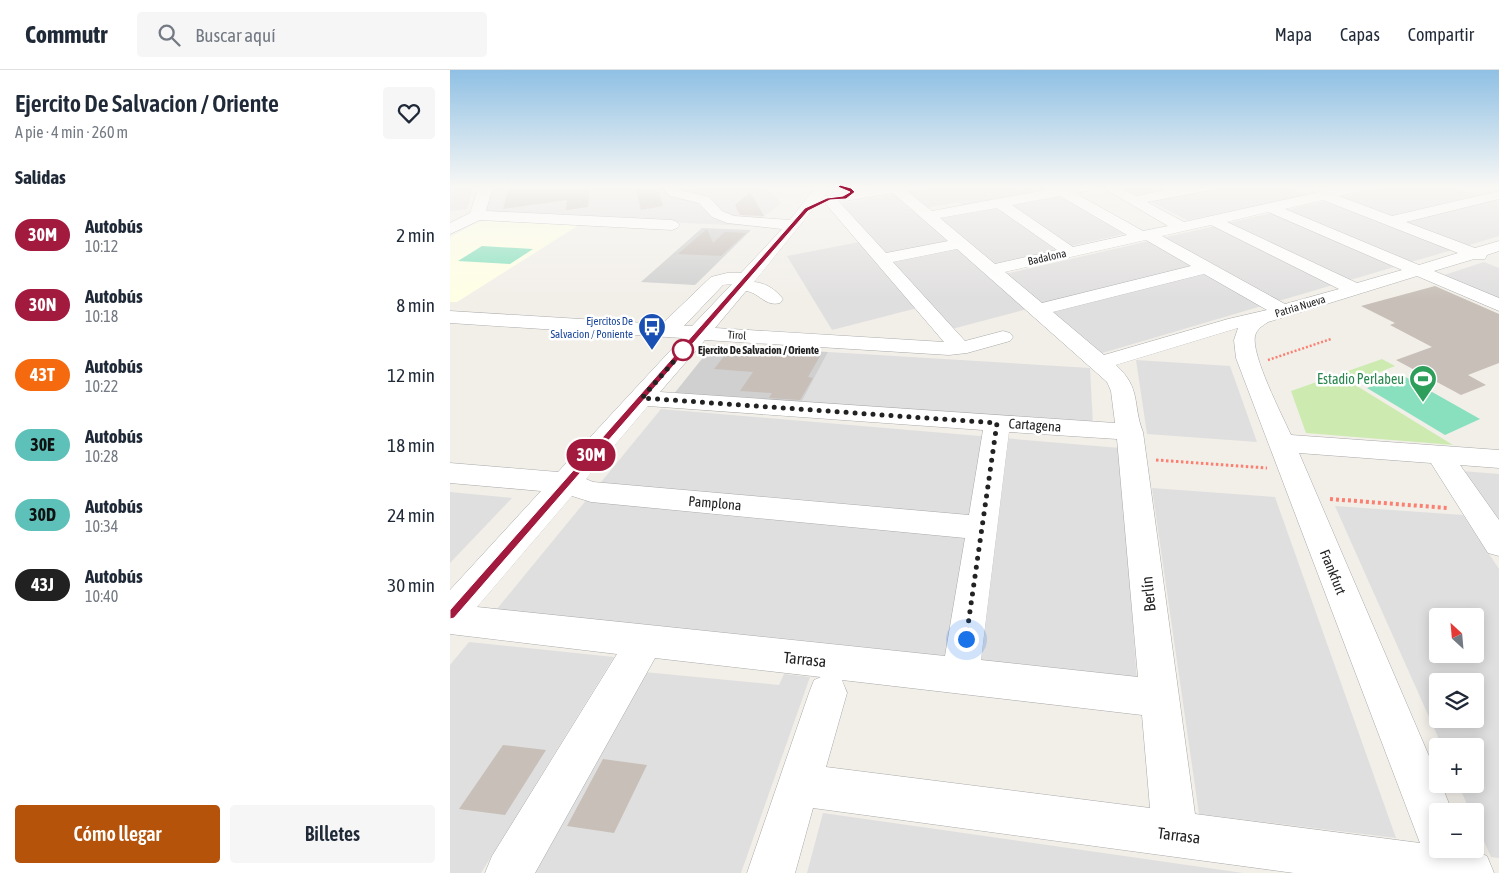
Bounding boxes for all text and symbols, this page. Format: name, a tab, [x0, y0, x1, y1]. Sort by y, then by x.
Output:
search box	[137, 12, 487, 57]
text: Commutr	[25, 21, 107, 48]
icon: search	[155, 21, 183, 49]
text: Buscar aquí	[195, 24, 276, 46]
text: Mapa	[1275, 24, 1312, 45]
text: Capas	[1340, 24, 1380, 45]
text: Compartir	[1408, 24, 1474, 45]
button: heart	[383, 87, 435, 139]
text: Ejercito De Salvacion / Oriente	[15, 90, 279, 117]
text: A pie · 4 min · 260 m	[15, 123, 128, 141]
text: Salidas	[15, 166, 66, 188]
text: Autobús	[85, 215, 143, 237]
text: 30M	[28, 224, 57, 245]
text: 2 min	[396, 224, 435, 246]
text: 10:12	[85, 237, 118, 255]
street label: Badalona	[1027, 247, 1067, 267]
text: Autobús	[85, 285, 143, 307]
street label: Patria Nueva	[1273, 293, 1327, 319]
text: 30N	[29, 294, 56, 315]
text: 8 min	[396, 294, 435, 316]
text: 10:18	[85, 307, 118, 325]
bus stop icon: Ejercitos De Salvacion / Poniente	[637, 312, 667, 351]
place label: Ejercitos De Salvacion / Poniente	[550, 315, 633, 340]
street label: Tirol	[727, 328, 747, 342]
marker: Ejercito De Salvacion / Oriente	[672, 339, 694, 361]
place label: Ejercito De Salvacion / Oriente	[698, 344, 819, 356]
text: Autobús	[85, 355, 143, 377]
text: 43T	[30, 364, 55, 385]
text: 12 min	[387, 364, 435, 386]
sports icon: Estadio Perlabeu	[1408, 364, 1438, 403]
place label: Estadio Perlabeu	[1317, 371, 1404, 387]
text: 10:22	[85, 377, 118, 395]
street label: Cartagena	[1008, 415, 1062, 435]
text: Autobús	[85, 425, 143, 447]
text: 30E	[30, 434, 55, 455]
text: 18 min	[387, 434, 435, 456]
line badge: 30M	[562, 439, 620, 471]
text: 30M	[577, 444, 605, 465]
text: 10:28	[85, 447, 118, 465]
street label: Pamplona	[688, 493, 742, 513]
text: Autobús	[85, 495, 143, 517]
text: 30D	[29, 504, 56, 525]
text: 24 min	[387, 504, 435, 526]
text: 10:34	[85, 517, 118, 535]
street label: Frankfurt	[1317, 547, 1349, 597]
text: Autobús	[85, 565, 143, 587]
text: 43J	[31, 574, 54, 595]
text: 30 min	[387, 574, 435, 596]
street label: Berlín	[1137, 576, 1159, 612]
text: 10:40	[85, 587, 118, 605]
north arrow	[1429, 608, 1484, 662]
map controls	[1429, 608, 1484, 858]
your location	[954, 627, 979, 652]
street label: Tarrasa	[783, 648, 827, 670]
button: layers	[1429, 673, 1484, 728]
button: +	[1429, 738, 1484, 793]
button: −	[1429, 803, 1484, 858]
button: Cómo llegar	[15, 805, 220, 863]
button: Billetes	[230, 805, 435, 863]
street label: Tarrasa	[1157, 823, 1201, 847]

